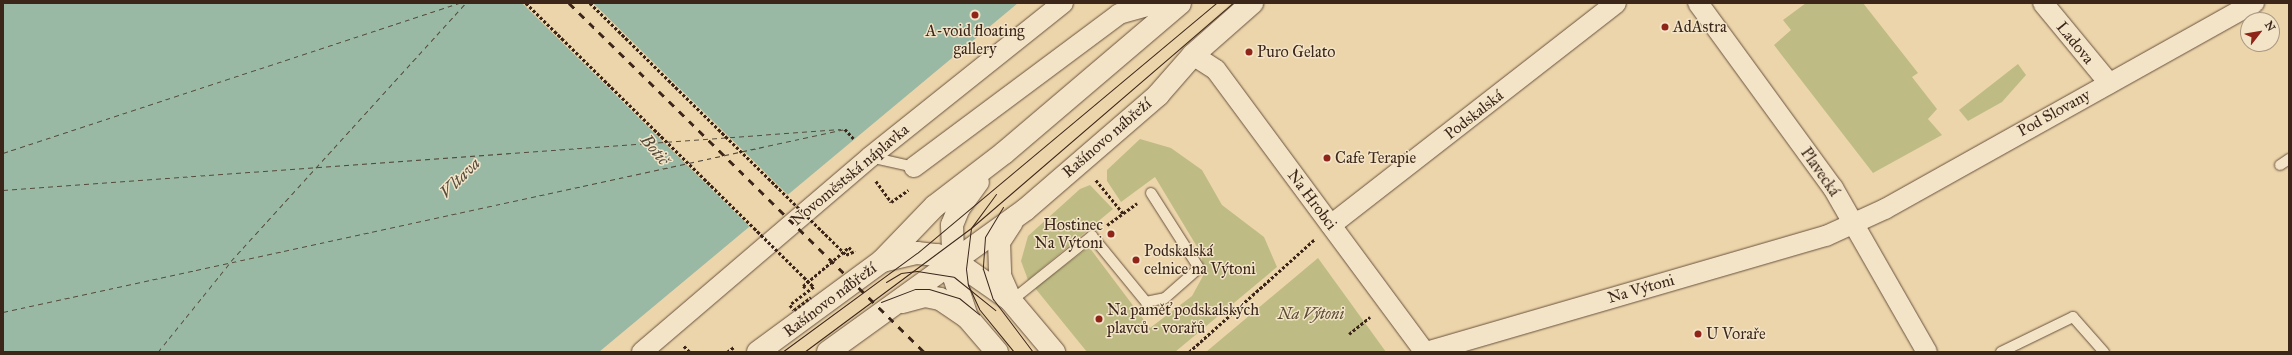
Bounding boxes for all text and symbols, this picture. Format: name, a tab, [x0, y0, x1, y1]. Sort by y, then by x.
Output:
marker: A-void floating gallery	[970, 10, 980, 20]
north arrow	[2240, 12, 2280, 52]
place label: AdAstra	[1673, 17, 1727, 37]
street label: Ladova	[2052, 18, 2098, 68]
text: N	[2262, 19, 2278, 33]
place label: A-void floating gallery	[925, 21, 1025, 59]
marker: AdAstra	[1660, 22, 1670, 32]
place label: Puro Gelato	[1257, 42, 1336, 62]
marker: Puro Gelato	[1244, 47, 1254, 57]
street label: Pod Slovany	[2014, 85, 2094, 141]
street label: Podskalská	[1441, 86, 1507, 144]
street label: Rašínovo nábřeží	[1059, 94, 1155, 182]
street label: Novoměstská náplavka	[787, 120, 913, 230]
water label: Botič	[636, 130, 674, 170]
street label: Plavecká	[1796, 144, 1844, 200]
place label: Cafe Terapie	[1335, 148, 1416, 168]
water label: Vltava	[435, 153, 485, 203]
marker: Cafe Terapie	[1322, 153, 1332, 163]
street label: Na Hrobci	[1283, 166, 1341, 234]
place label: Hostinec Na Výtoni	[1034, 215, 1103, 253]
marker: Hostinec Na Výtoni	[1106, 229, 1116, 239]
place label: Podskalská celnice na Výtoni	[1144, 241, 1256, 279]
marker: Podskalská celnice na Výtoni	[1131, 255, 1141, 265]
street label: Rašínovo nábřeží	[780, 259, 880, 341]
street label: Na Výtoni	[1605, 270, 1677, 308]
place label: Na paměť podskalských plavců - vorařů	[1107, 300, 1259, 338]
park label: Na Výtoni	[1278, 304, 1344, 324]
marker: Na paměť podskalských plavců - vorařů	[1094, 314, 1104, 324]
place label: U Voraře	[1706, 324, 1766, 344]
marker: U Voraře	[1693, 329, 1703, 339]

